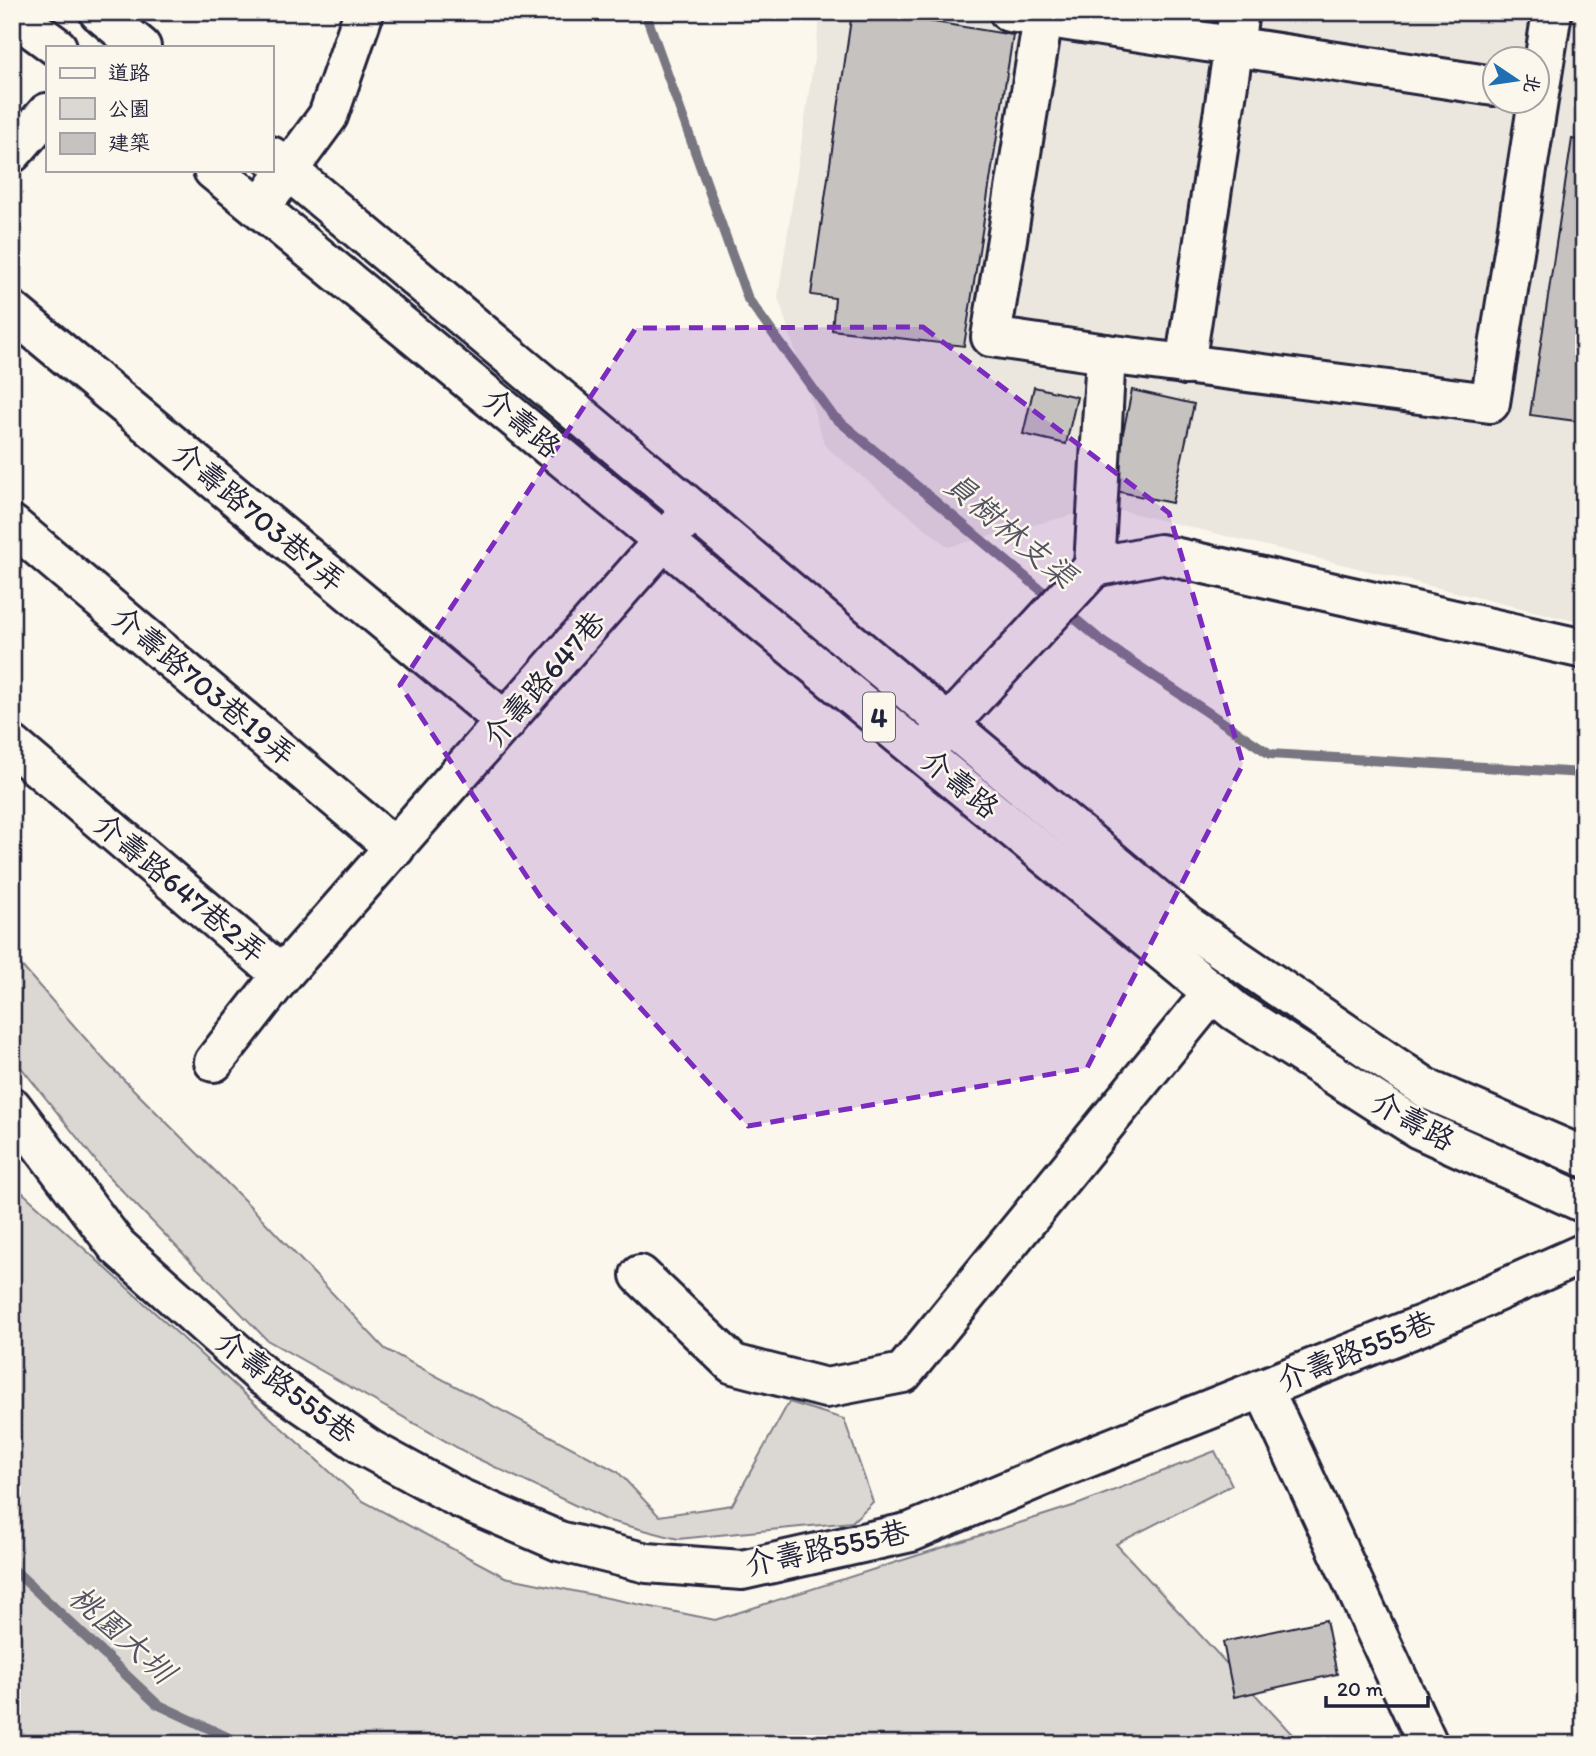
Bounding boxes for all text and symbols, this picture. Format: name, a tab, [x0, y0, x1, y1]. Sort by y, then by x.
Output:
legend	[46, 46, 273, 172]
north arrow	[1480, 46, 1550, 116]
text: 道路	[108, 60, 150, 85]
text: 北	[1519, 72, 1545, 96]
text: 公園	[108, 96, 150, 121]
text: 建築	[108, 130, 150, 155]
street label: 介壽路	[476, 380, 569, 466]
street label: 介壽路703巷7弄	[165, 433, 353, 600]
water label: 員樹林支渠	[936, 464, 1086, 598]
street label: 介壽路703巷19弄	[105, 598, 304, 773]
street label: 介壽路647巷	[474, 603, 613, 754]
road number: 4	[863, 692, 895, 742]
street label: 介壽路	[914, 741, 1007, 826]
street label: 介壽路647巷2弄	[86, 804, 274, 971]
street label: 介壽路	[1365, 1083, 1462, 1159]
street label: 介壽路555巷	[1271, 1302, 1440, 1399]
street label: 介壽路555巷	[208, 1321, 364, 1452]
street label: 介壽路555巷	[741, 1512, 913, 1583]
water label: 桃園大圳	[62, 1577, 184, 1693]
scale bar	[1326, 1665, 1428, 1709]
text: 20 m	[1337, 1676, 1384, 1701]

